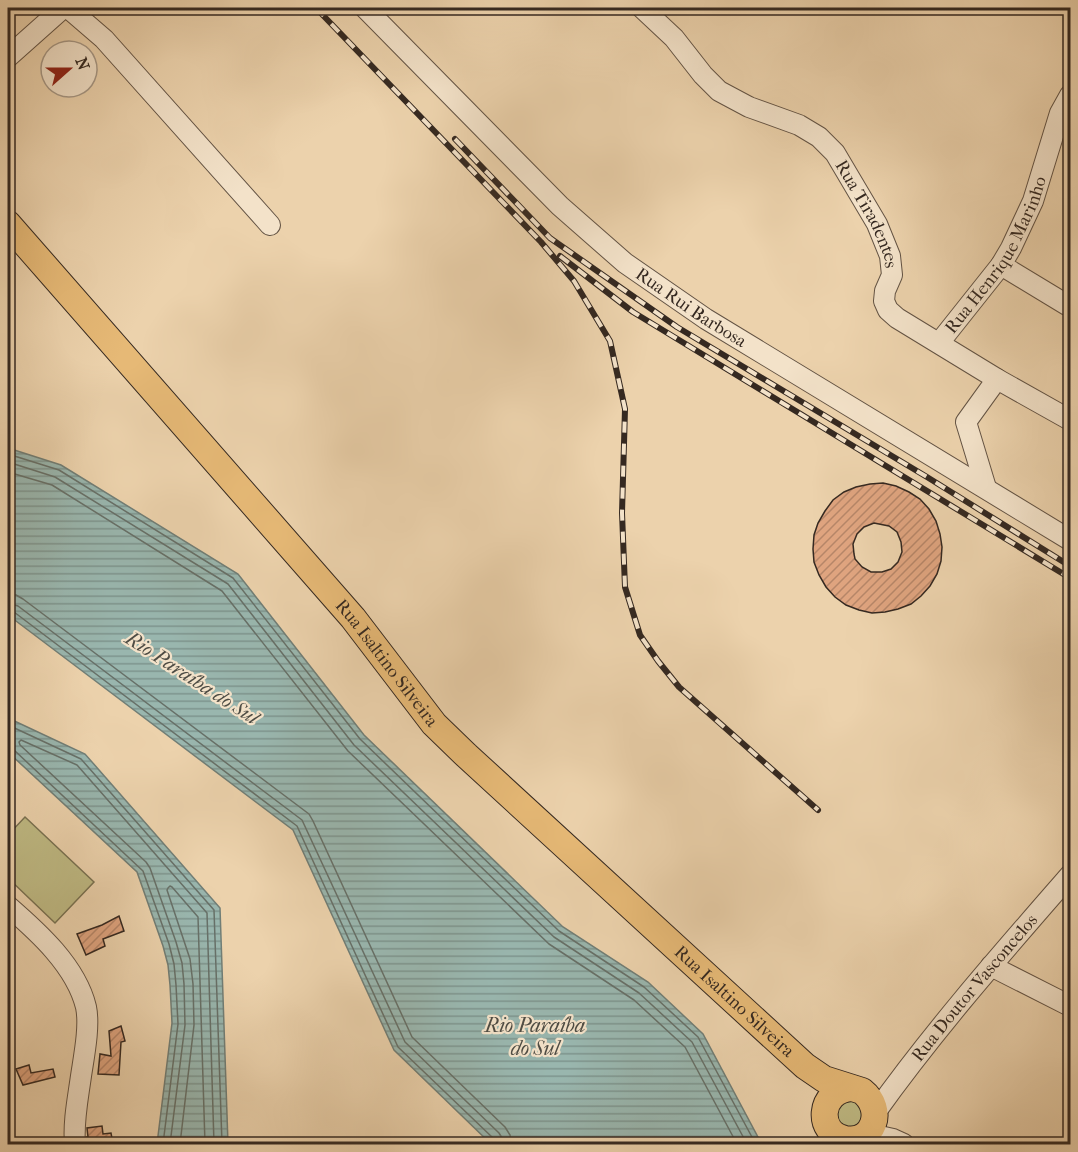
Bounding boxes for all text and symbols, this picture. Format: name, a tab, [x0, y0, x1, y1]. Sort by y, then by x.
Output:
north arrow	[39, 39, 99, 99]
text: N	[71, 55, 94, 74]
street label: Rua Tiradentes	[831, 156, 902, 269]
street label: Rua Henrique Marinho	[940, 174, 1050, 337]
street label: Rua Rui Barbosa	[632, 263, 751, 352]
street label: Rua Isaltino Silveira	[331, 595, 443, 731]
water label: Rio Paraíba do Sul	[120, 625, 264, 731]
street label: Rua Doutor Vasconcelos	[907, 909, 1042, 1065]
street label: Rua Isaltino Silveira	[670, 941, 799, 1062]
water label: Rio Paraíba do Sul	[483, 1014, 585, 1060]

